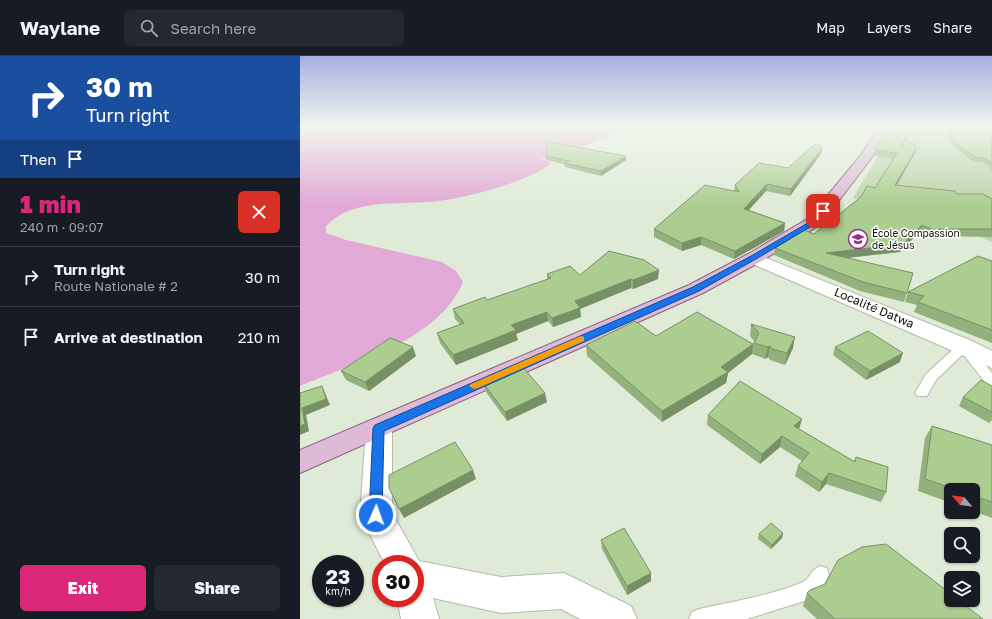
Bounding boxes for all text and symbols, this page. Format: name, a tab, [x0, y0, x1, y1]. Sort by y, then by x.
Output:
search box	[124, 10, 404, 46]
text: Waylane	[20, 16, 100, 39]
icon: search	[138, 17, 160, 39]
text: Search here	[170, 19, 256, 37]
text: Map	[816, 19, 845, 36]
text: Layers	[867, 19, 911, 36]
text: Share	[933, 19, 972, 36]
text: 30 m	[86, 70, 153, 103]
icon: right	[20, 72, 72, 124]
text: Turn right	[86, 104, 170, 126]
icon: arrive	[64, 148, 86, 170]
text: Then	[20, 150, 56, 168]
text: 1 min	[20, 189, 81, 218]
button: close	[238, 191, 280, 233]
pin	[806, 194, 840, 228]
icon: arrive	[812, 200, 834, 222]
text: 240 m · 09:07	[20, 219, 103, 235]
place label: École Compassion de Jésus	[872, 227, 960, 251]
school or university icon: École Compassion de Jésus	[847, 228, 869, 250]
text: Turn right	[54, 260, 125, 278]
icon: right	[20, 266, 42, 288]
text: 30 m	[245, 268, 280, 286]
text: Route Nationale # 2	[54, 278, 178, 294]
street label: Localité Datwa	[832, 284, 916, 331]
icon: arrive	[20, 326, 42, 348]
text: Arrive at destination	[54, 328, 203, 346]
text: 210 m	[238, 328, 280, 346]
north arrow	[944, 483, 980, 519]
map controls	[944, 483, 980, 607]
position arrow	[355, 494, 397, 536]
button: search	[944, 527, 980, 563]
speed limit sign: 30	[372, 555, 424, 607]
text: 23	[326, 564, 350, 588]
button: Exit	[20, 565, 146, 611]
button: Share	[154, 565, 280, 611]
button: layers	[944, 571, 980, 607]
text: km/h	[325, 585, 351, 597]

